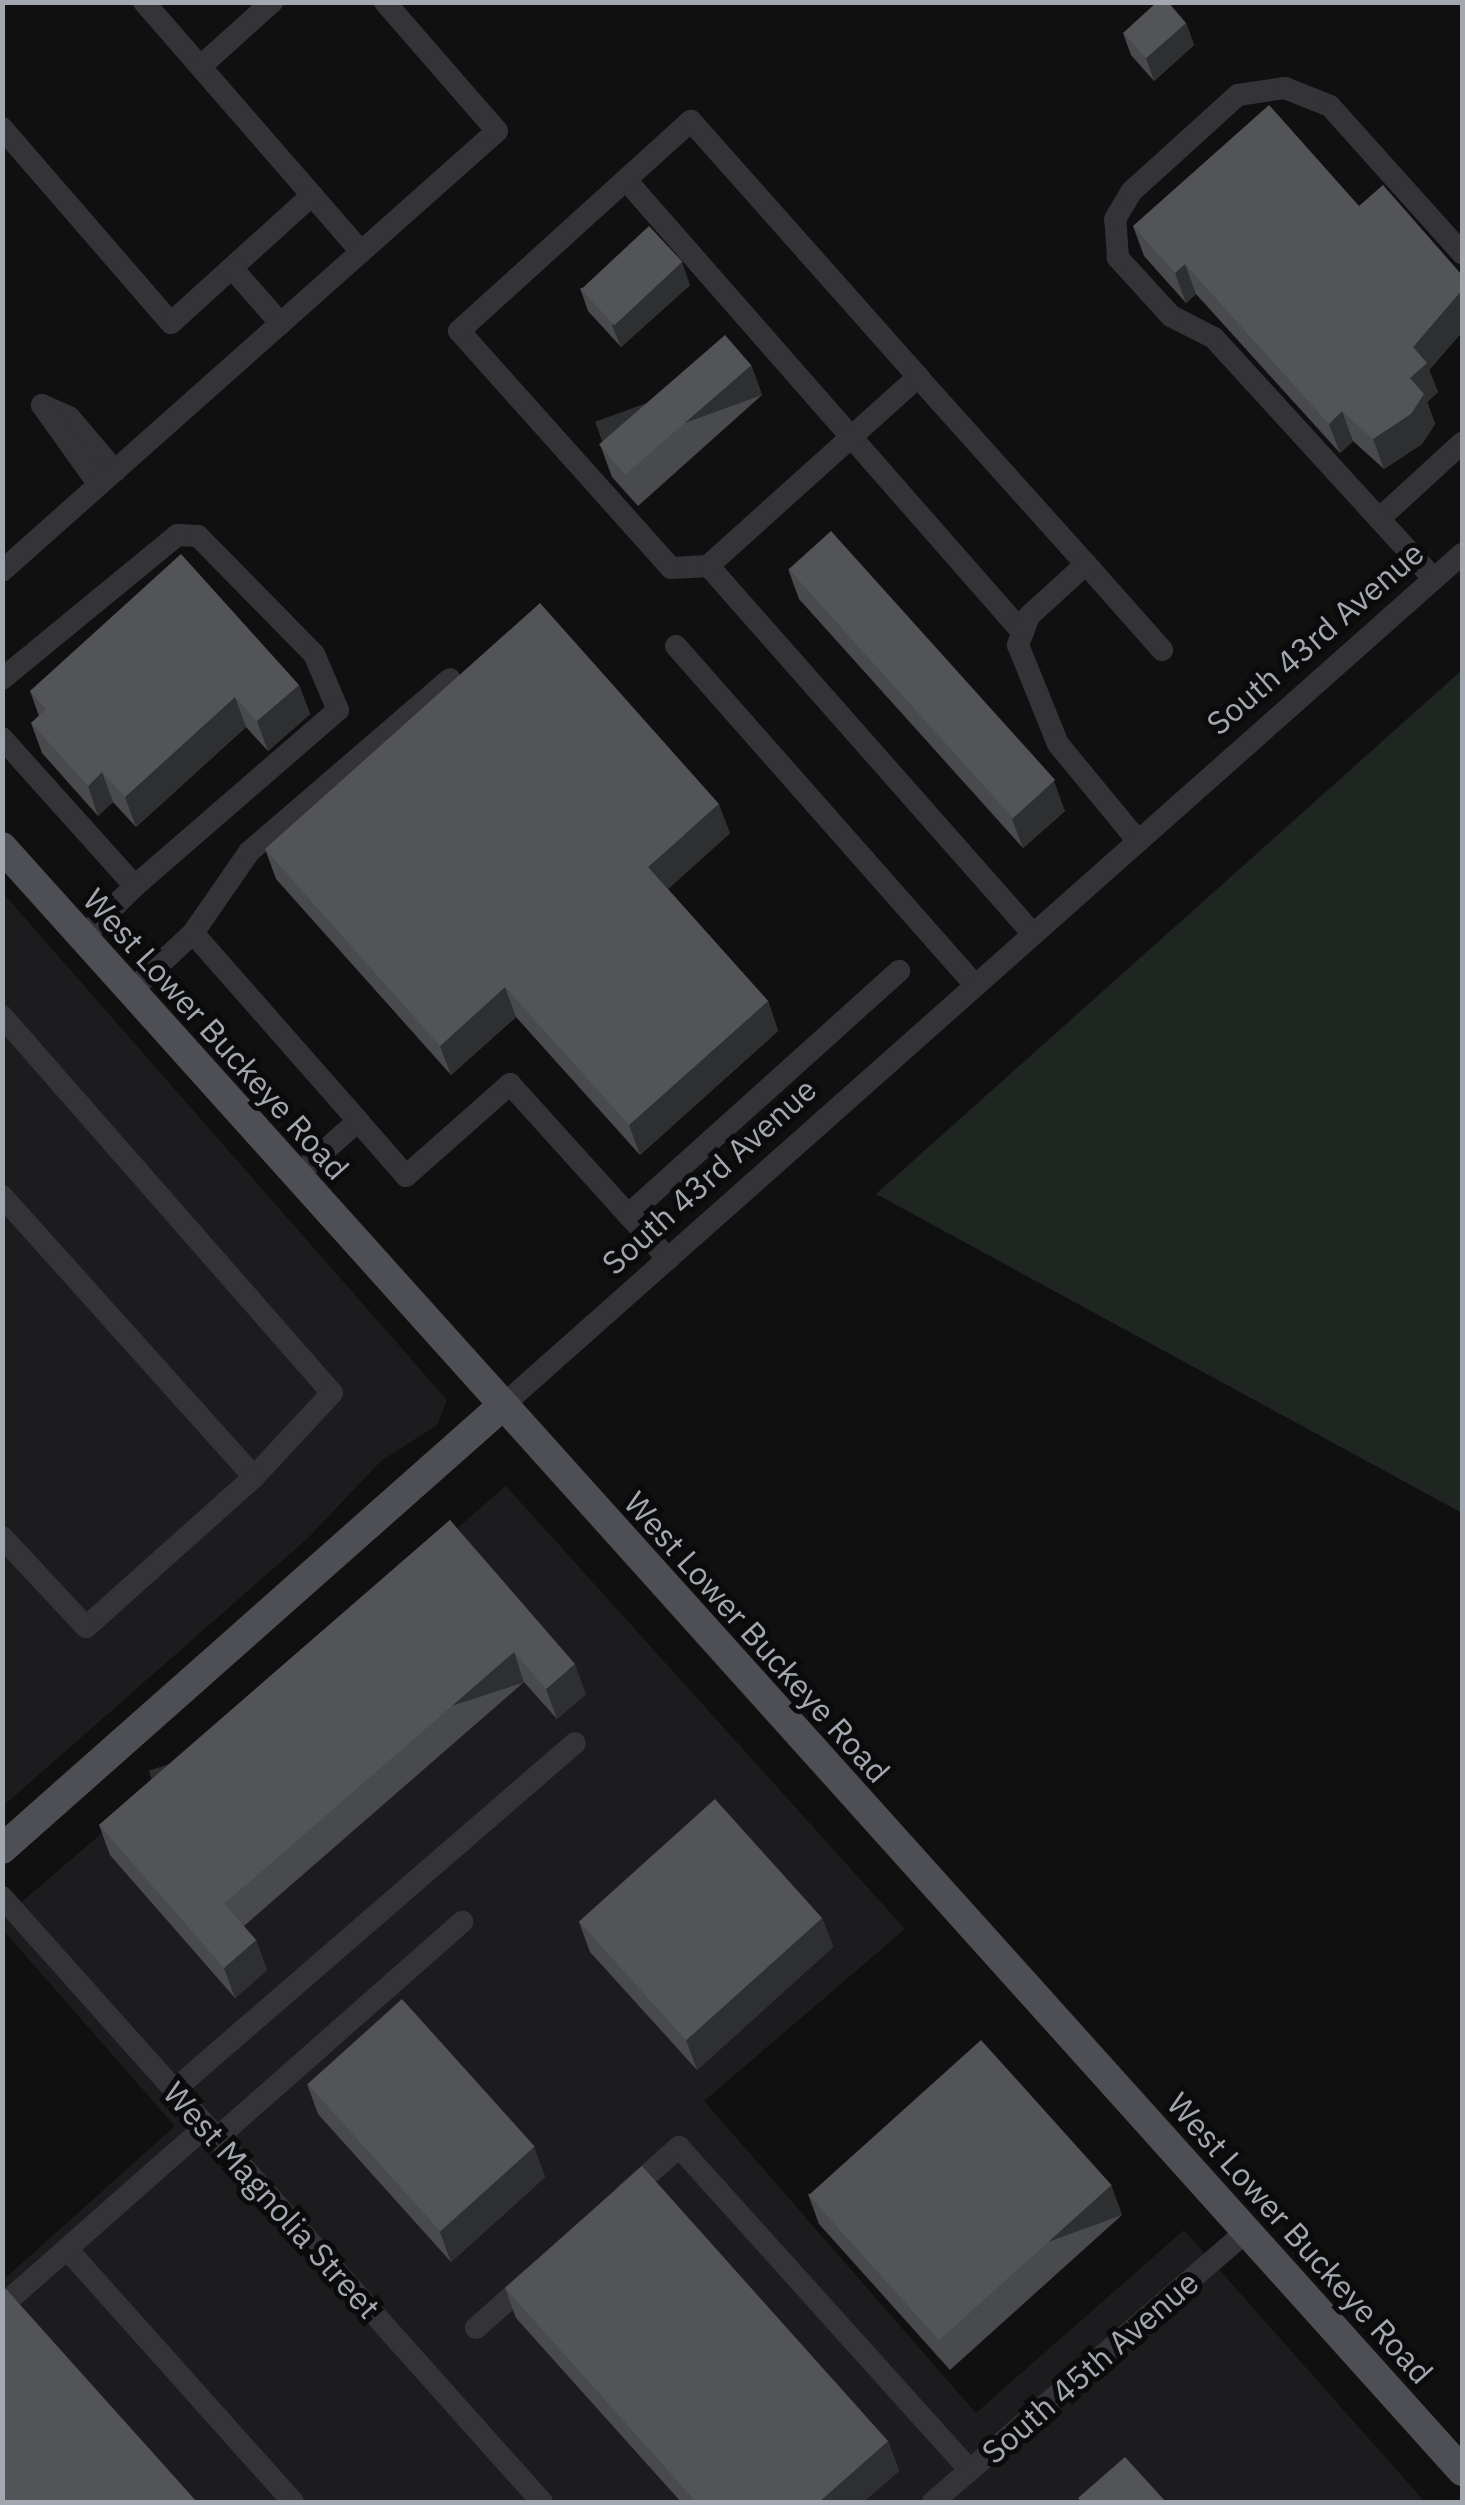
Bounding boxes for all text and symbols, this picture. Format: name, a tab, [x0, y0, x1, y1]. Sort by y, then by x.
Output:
street label: South 43rd Avenue	[1199, 533, 1431, 743]
street label: West Lower Buckeye Road	[75, 881, 357, 1187]
street label: South 43rd Avenue	[594, 1070, 824, 1282]
street label: West Lower Buckeye Road	[616, 1484, 898, 1790]
street label: West Magnolia Street	[156, 2074, 388, 2326]
street label: West Lower Buckeye Road	[1159, 2085, 1441, 2391]
street label: South 45th Avenue	[974, 2263, 1206, 2471]

